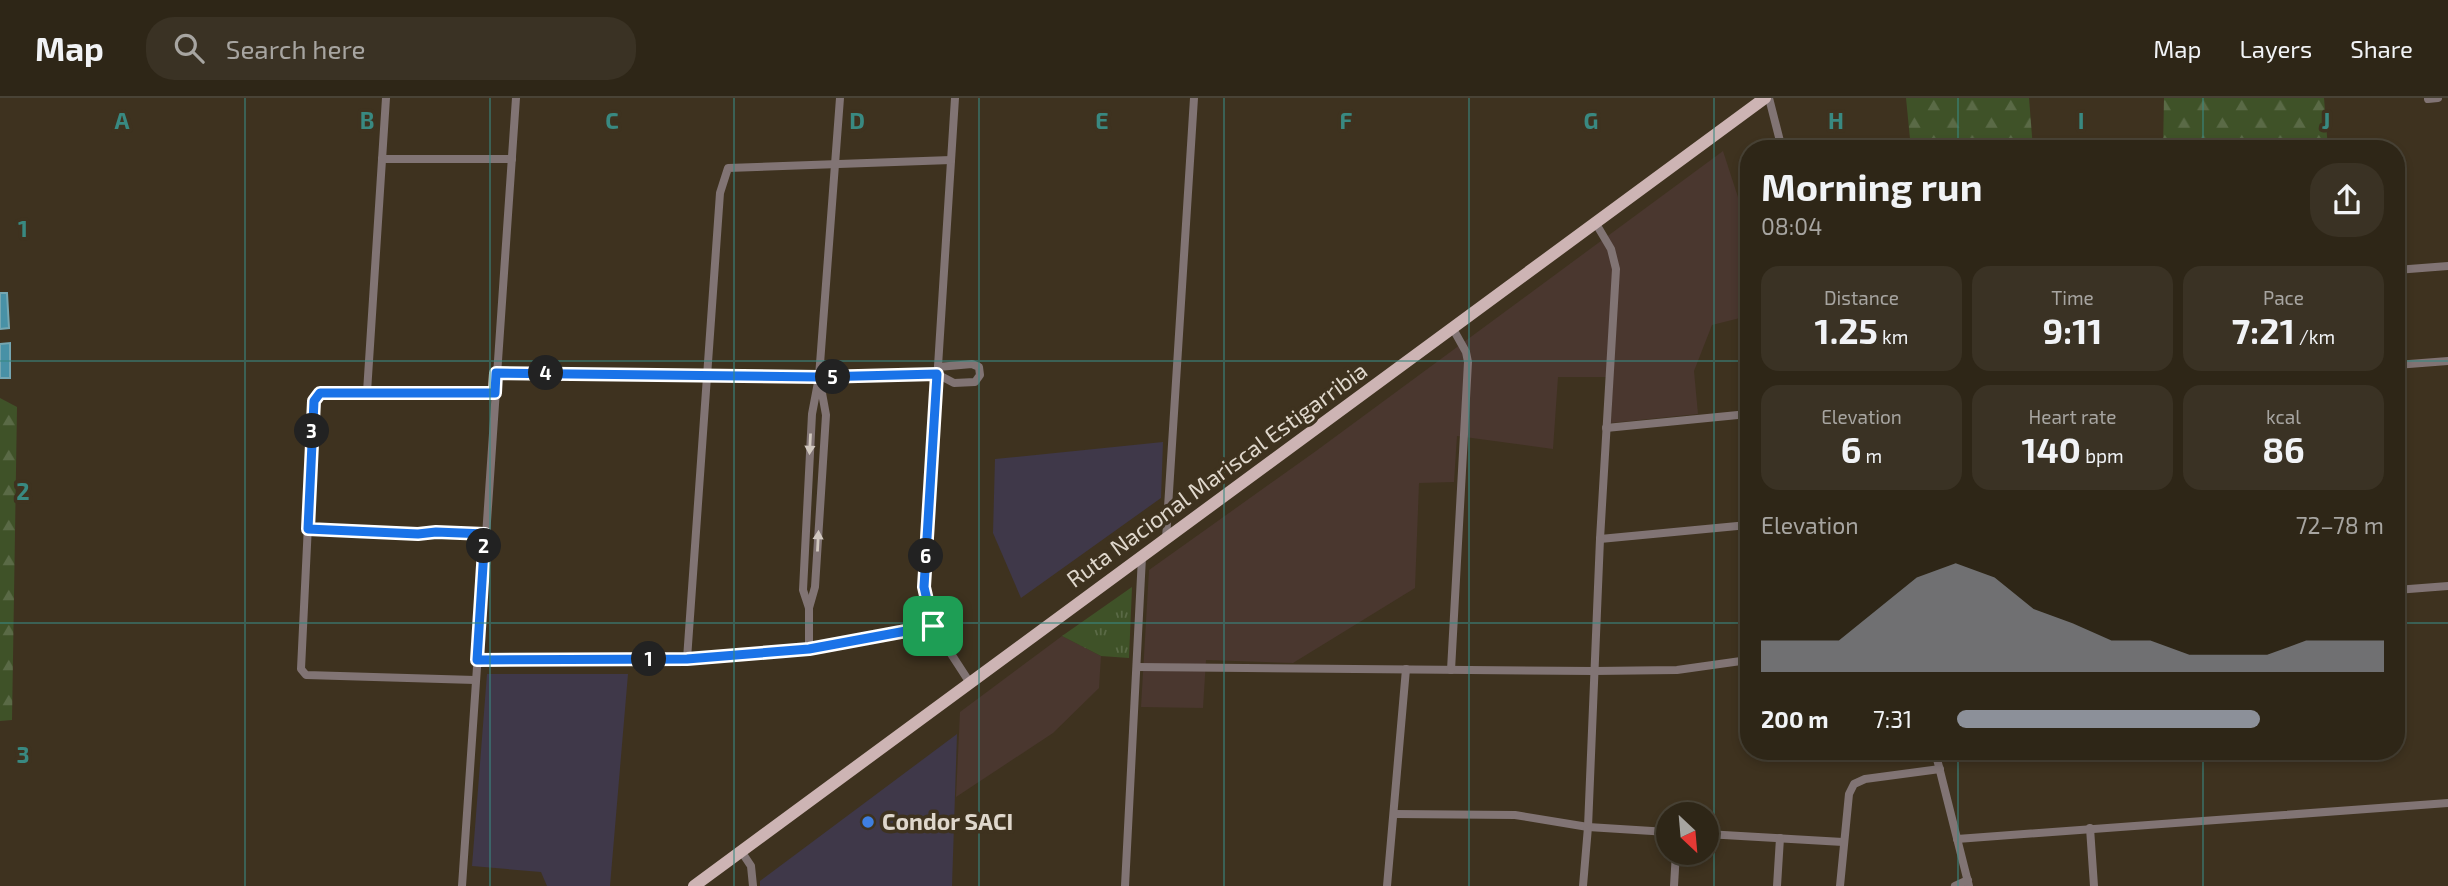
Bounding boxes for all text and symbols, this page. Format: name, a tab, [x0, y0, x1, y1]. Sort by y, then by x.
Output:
search box	[146, 17, 636, 80]
text: Map	[35, 28, 104, 68]
icon: search	[170, 29, 208, 67]
text: Search here	[226, 33, 365, 64]
text: Map	[2153, 34, 2201, 63]
text: Layers	[2239, 34, 2312, 63]
text: Share	[2350, 34, 2413, 63]
text: A	[114, 106, 130, 134]
text: B	[360, 106, 374, 134]
text: C	[605, 106, 619, 134]
text: D	[849, 106, 865, 134]
text: E	[1095, 106, 1109, 134]
text: F	[1340, 106, 1353, 134]
text: G	[1584, 106, 1598, 134]
text: H	[1828, 106, 1844, 134]
text: I	[2078, 106, 2084, 134]
text: J	[2322, 106, 2330, 134]
text: Morning run	[1761, 163, 1982, 209]
button: share	[2310, 163, 2384, 237]
text: 08:04	[1761, 212, 1822, 240]
text: 1	[18, 214, 28, 242]
text: Distance	[1824, 286, 1899, 309]
text: Time	[2051, 286, 2094, 309]
text: Pace	[2263, 286, 2304, 309]
text: 1.25	[1815, 309, 1878, 351]
text: 9:11	[2043, 309, 2102, 351]
text: 7:21	[2232, 309, 2295, 351]
text: km	[1878, 325, 1908, 348]
text: /km	[2295, 325, 2335, 348]
pin: 4	[528, 356, 564, 390]
street label: Ruta Nacional Mariscal Estigarribia	[1061, 356, 1372, 593]
pin: 5	[816, 360, 850, 394]
text: 4	[539, 361, 552, 384]
text: 5	[827, 365, 838, 388]
text: Elevation	[1821, 405, 1902, 428]
text: Heart rate	[2029, 405, 2116, 428]
text: kcal	[2266, 405, 2301, 428]
pin: 3	[294, 414, 330, 448]
text: 3	[306, 419, 317, 442]
text: 6	[1841, 428, 1861, 470]
text: 140	[2021, 428, 2081, 470]
text: 86	[2262, 428, 2305, 470]
one-way arrow	[805, 434, 816, 456]
text: m	[1861, 444, 1882, 467]
text: bpm	[2081, 444, 2124, 467]
text: 2	[16, 477, 30, 505]
text: Elevation	[1761, 511, 1859, 539]
text: 72–78 m	[2296, 511, 2384, 539]
pin: 2	[466, 528, 502, 564]
one-way arrow	[813, 530, 824, 552]
text: 2	[478, 534, 489, 557]
pin: 6	[908, 538, 944, 574]
text: 6	[920, 544, 931, 567]
pin	[903, 596, 963, 656]
icon: arrive	[914, 607, 952, 645]
pin: 1	[632, 642, 666, 676]
text: 1	[644, 647, 653, 670]
text: 200 m	[1761, 705, 1829, 733]
text: 7:31	[1873, 705, 1912, 733]
text: 3	[16, 740, 30, 768]
north arrow	[1656, 802, 1718, 864]
map controls	[1656, 802, 1719, 865]
place label: Condor SACI	[882, 807, 1013, 835]
marker: Condor SACI	[860, 814, 876, 830]

